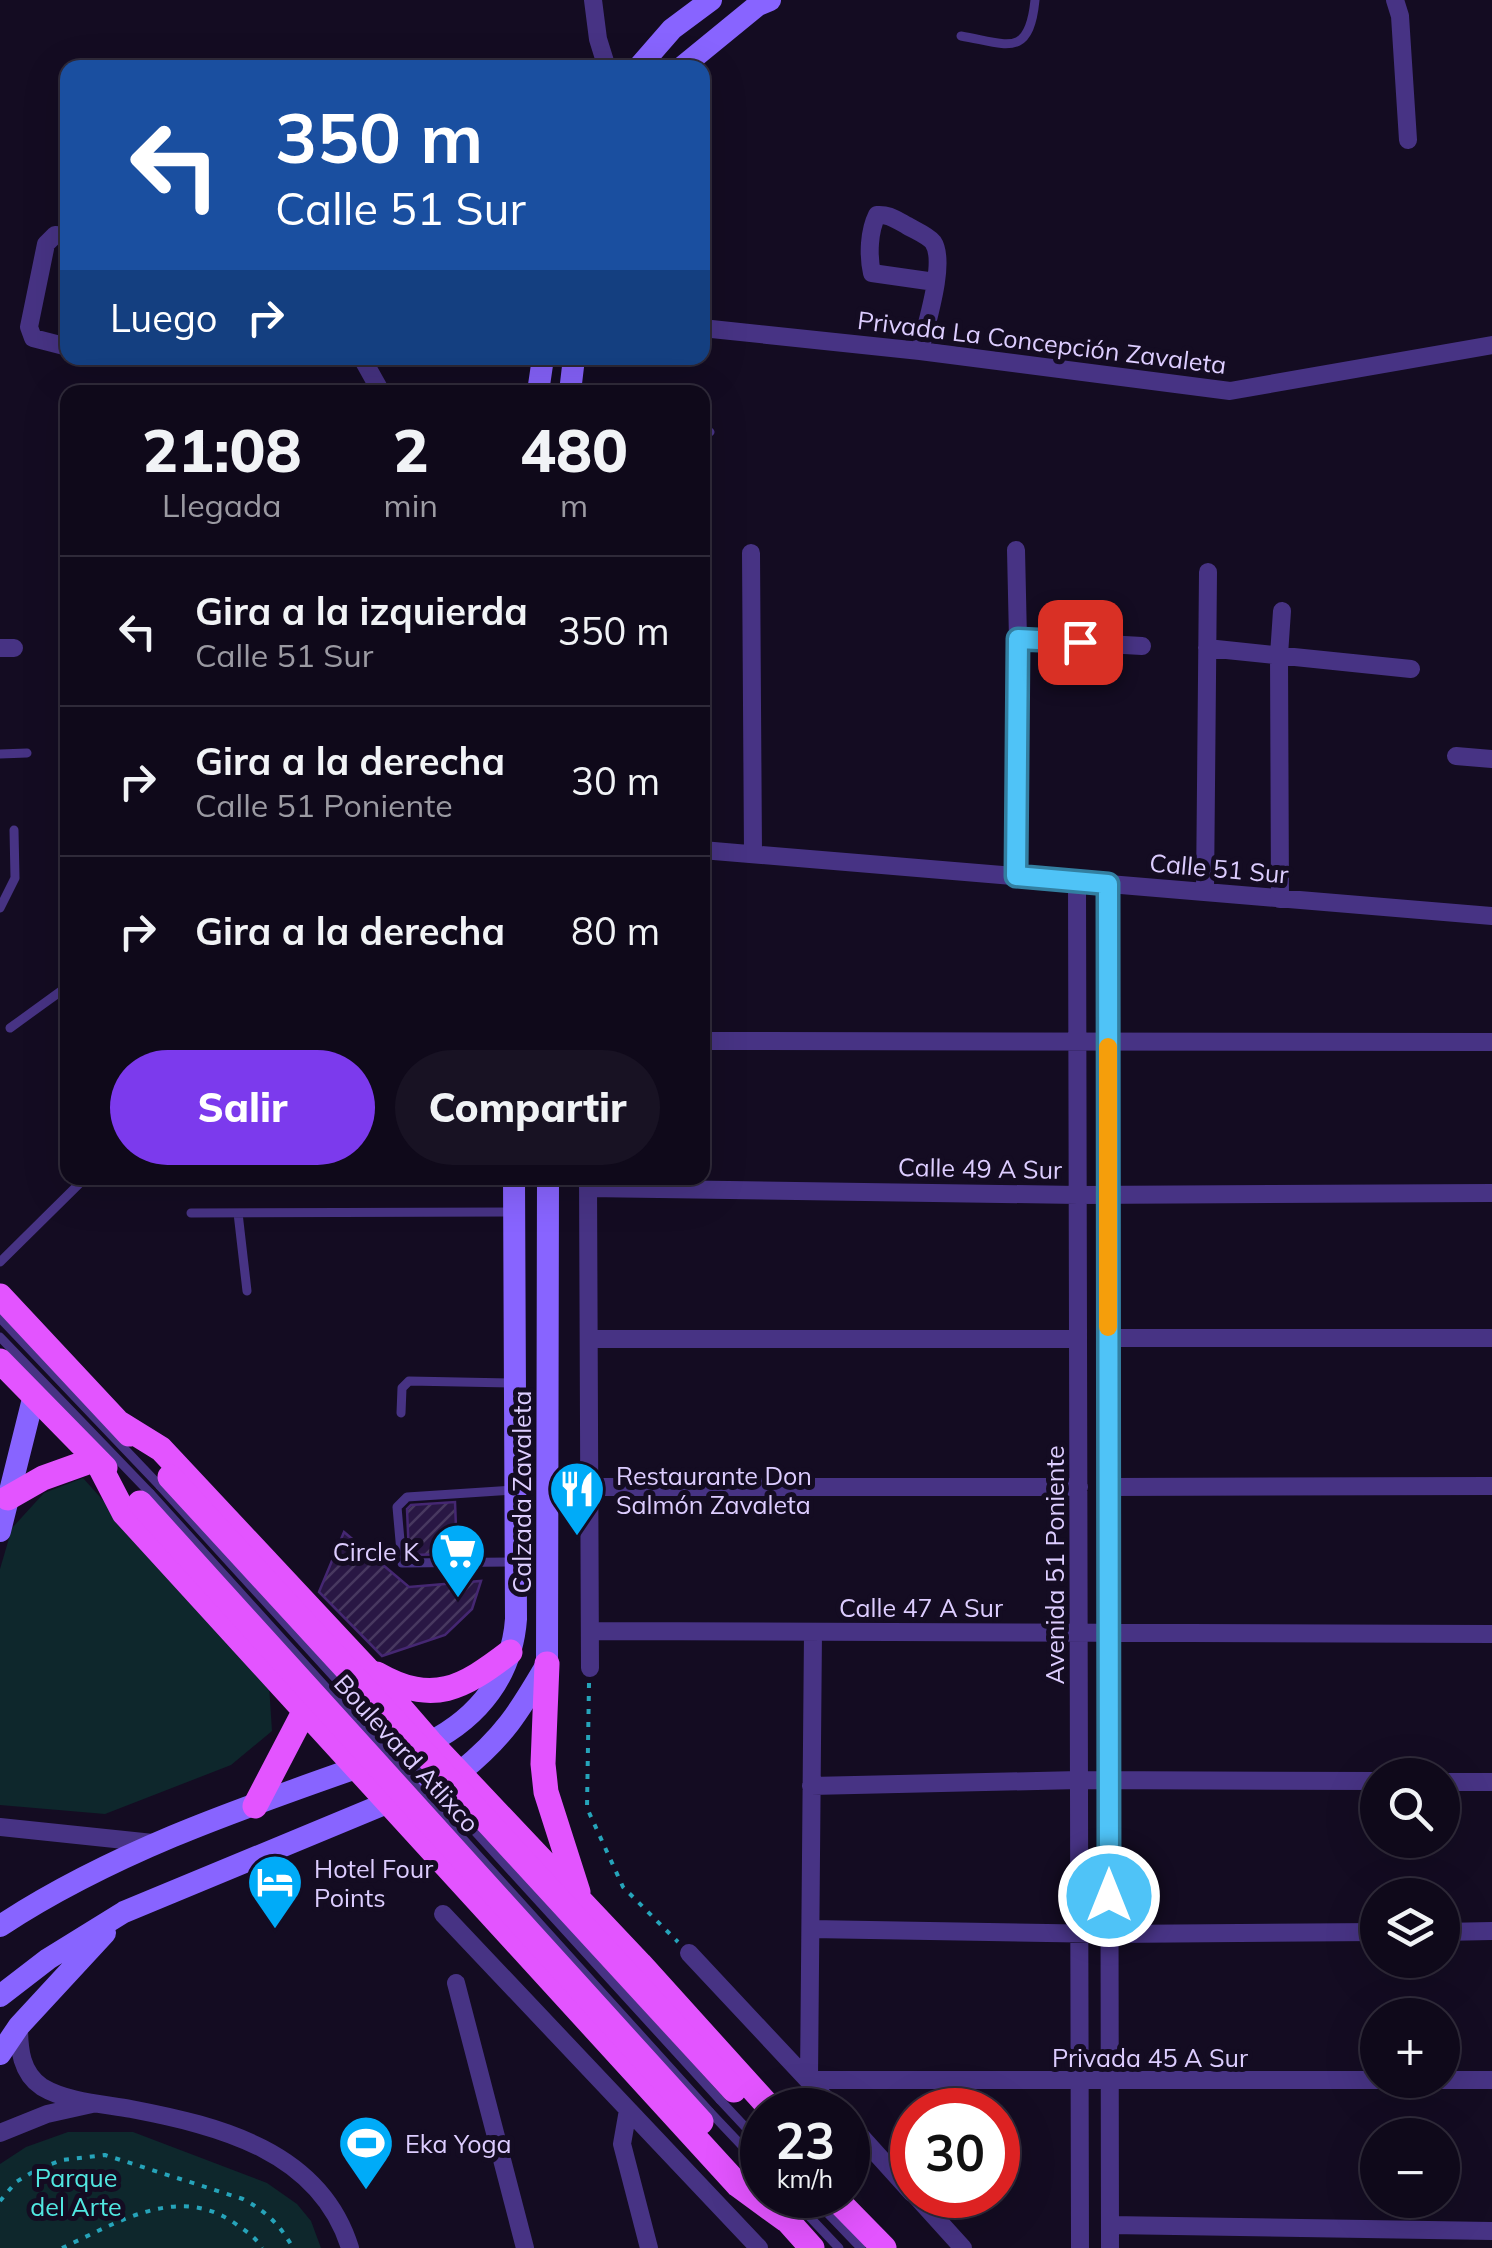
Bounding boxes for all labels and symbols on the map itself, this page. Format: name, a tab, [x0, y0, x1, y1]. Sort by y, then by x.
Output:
street label: Privada La Concepción Zavaleta	[856, 304, 1228, 380]
pin	[1038, 600, 1123, 685]
street label: Calle 51 Sur	[1148, 846, 1290, 890]
street label: Calle 49 A Sur	[898, 1151, 1062, 1185]
street label: Calzada Zavaleta	[506, 1391, 537, 1593]
street label: Avenida 51 Poniente	[1039, 1445, 1070, 1685]
restaurant icon: Restaurante Don Salmón Zavaleta	[547, 1459, 607, 1538]
place label: Restaurante Don Salmón Zavaleta	[616, 1460, 812, 1520]
supermarket icon: Circle K	[428, 1521, 488, 1600]
place label: Circle K	[333, 1536, 420, 1567]
street label: Calle 47 A Sur	[839, 1592, 1003, 1623]
street label: Boulevard Atlixco	[328, 1668, 486, 1838]
position arrow	[1057, 1844, 1161, 1948]
hotel icon: Hotel Four Points	[245, 1852, 305, 1931]
place label: Hotel Four Points	[314, 1853, 433, 1913]
street label: Privada 45 A Sur	[1052, 2042, 1248, 2073]
speed limit sign: 30	[890, 2088, 1020, 2218]
sports icon: Eka Yoga	[336, 2113, 396, 2192]
place label: Eka Yoga	[405, 2128, 512, 2159]
park label: Parque del Arte	[30, 2162, 122, 2222]

